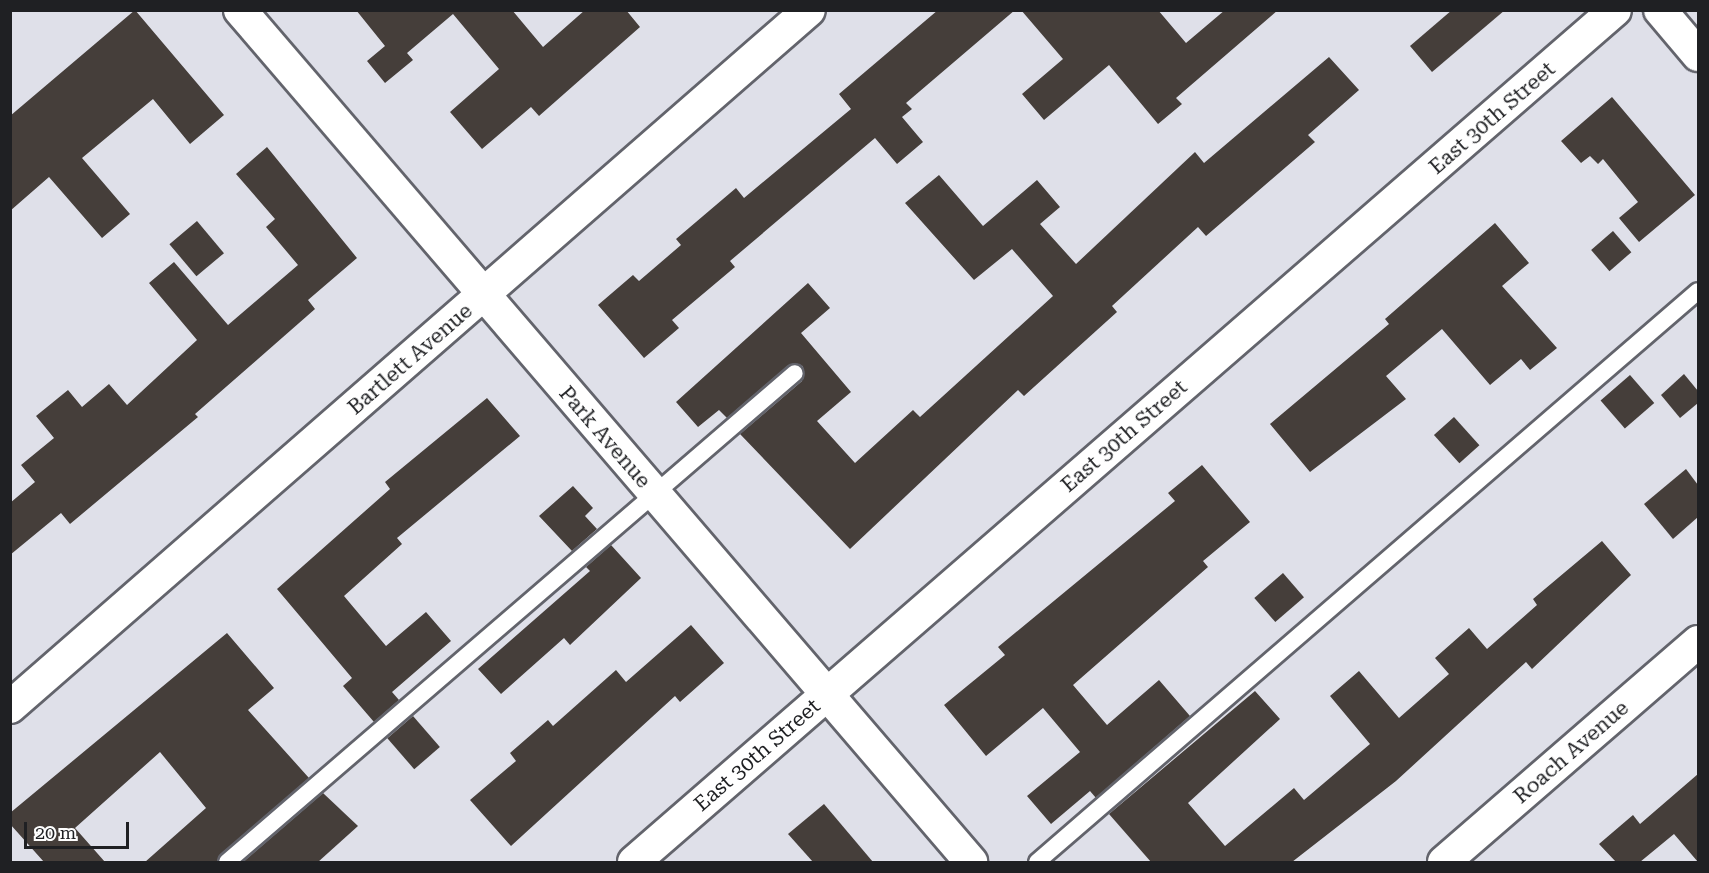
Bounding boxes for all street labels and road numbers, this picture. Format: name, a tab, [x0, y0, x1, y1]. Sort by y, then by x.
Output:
street label: East 30th Street	[1424, 56, 1560, 180]
street label: Bartlett Avenue	[343, 298, 477, 420]
street label: East 30th Street	[1056, 374, 1192, 498]
street label: Park Avenue	[554, 381, 656, 493]
street label: East 30th Street	[689, 693, 825, 817]
street label: Roach Avenue	[1508, 695, 1634, 809]

